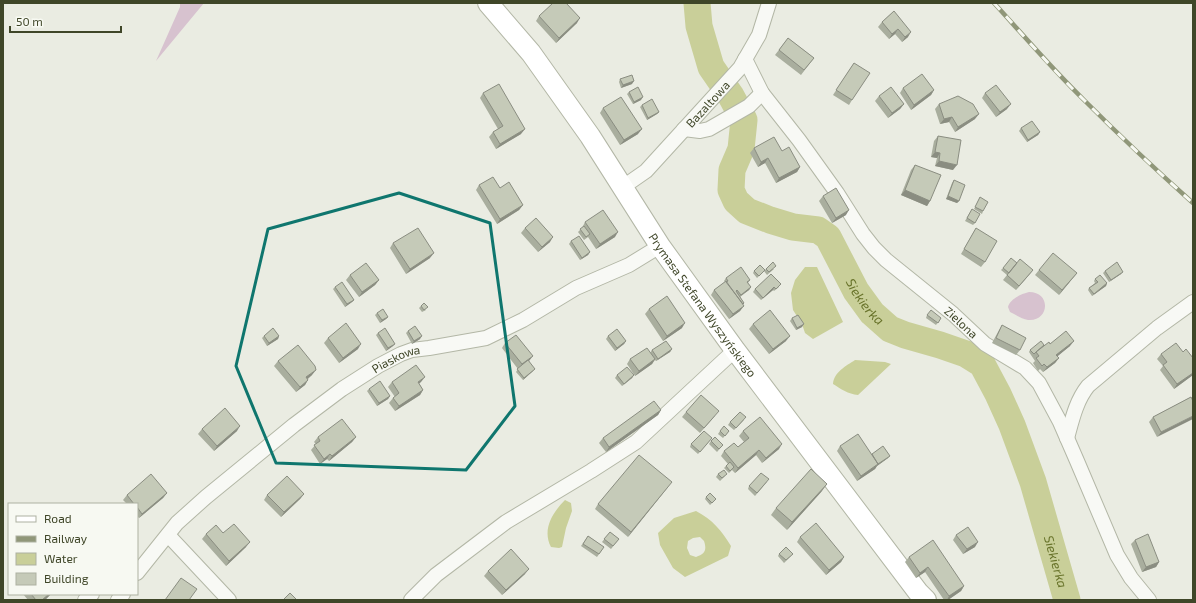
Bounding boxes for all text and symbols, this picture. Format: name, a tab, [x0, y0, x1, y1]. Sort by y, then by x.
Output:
scale bar	[10, 8, 121, 34]
text: 50 m	[16, 14, 43, 28]
street label: Bazaltowa	[683, 78, 732, 130]
street label: Prymasa Stefana Wyszyńskiego	[646, 230, 760, 380]
water label: Siekierka	[843, 276, 887, 328]
street label: Zielona	[942, 303, 981, 341]
street label: Piaskowa	[369, 342, 421, 375]
legend	[8, 503, 138, 595]
text: Road	[44, 511, 72, 525]
text: Railway	[44, 531, 88, 545]
water label: Siekierka	[1041, 533, 1071, 590]
text: Water	[44, 551, 78, 565]
text: Building	[44, 571, 89, 585]

